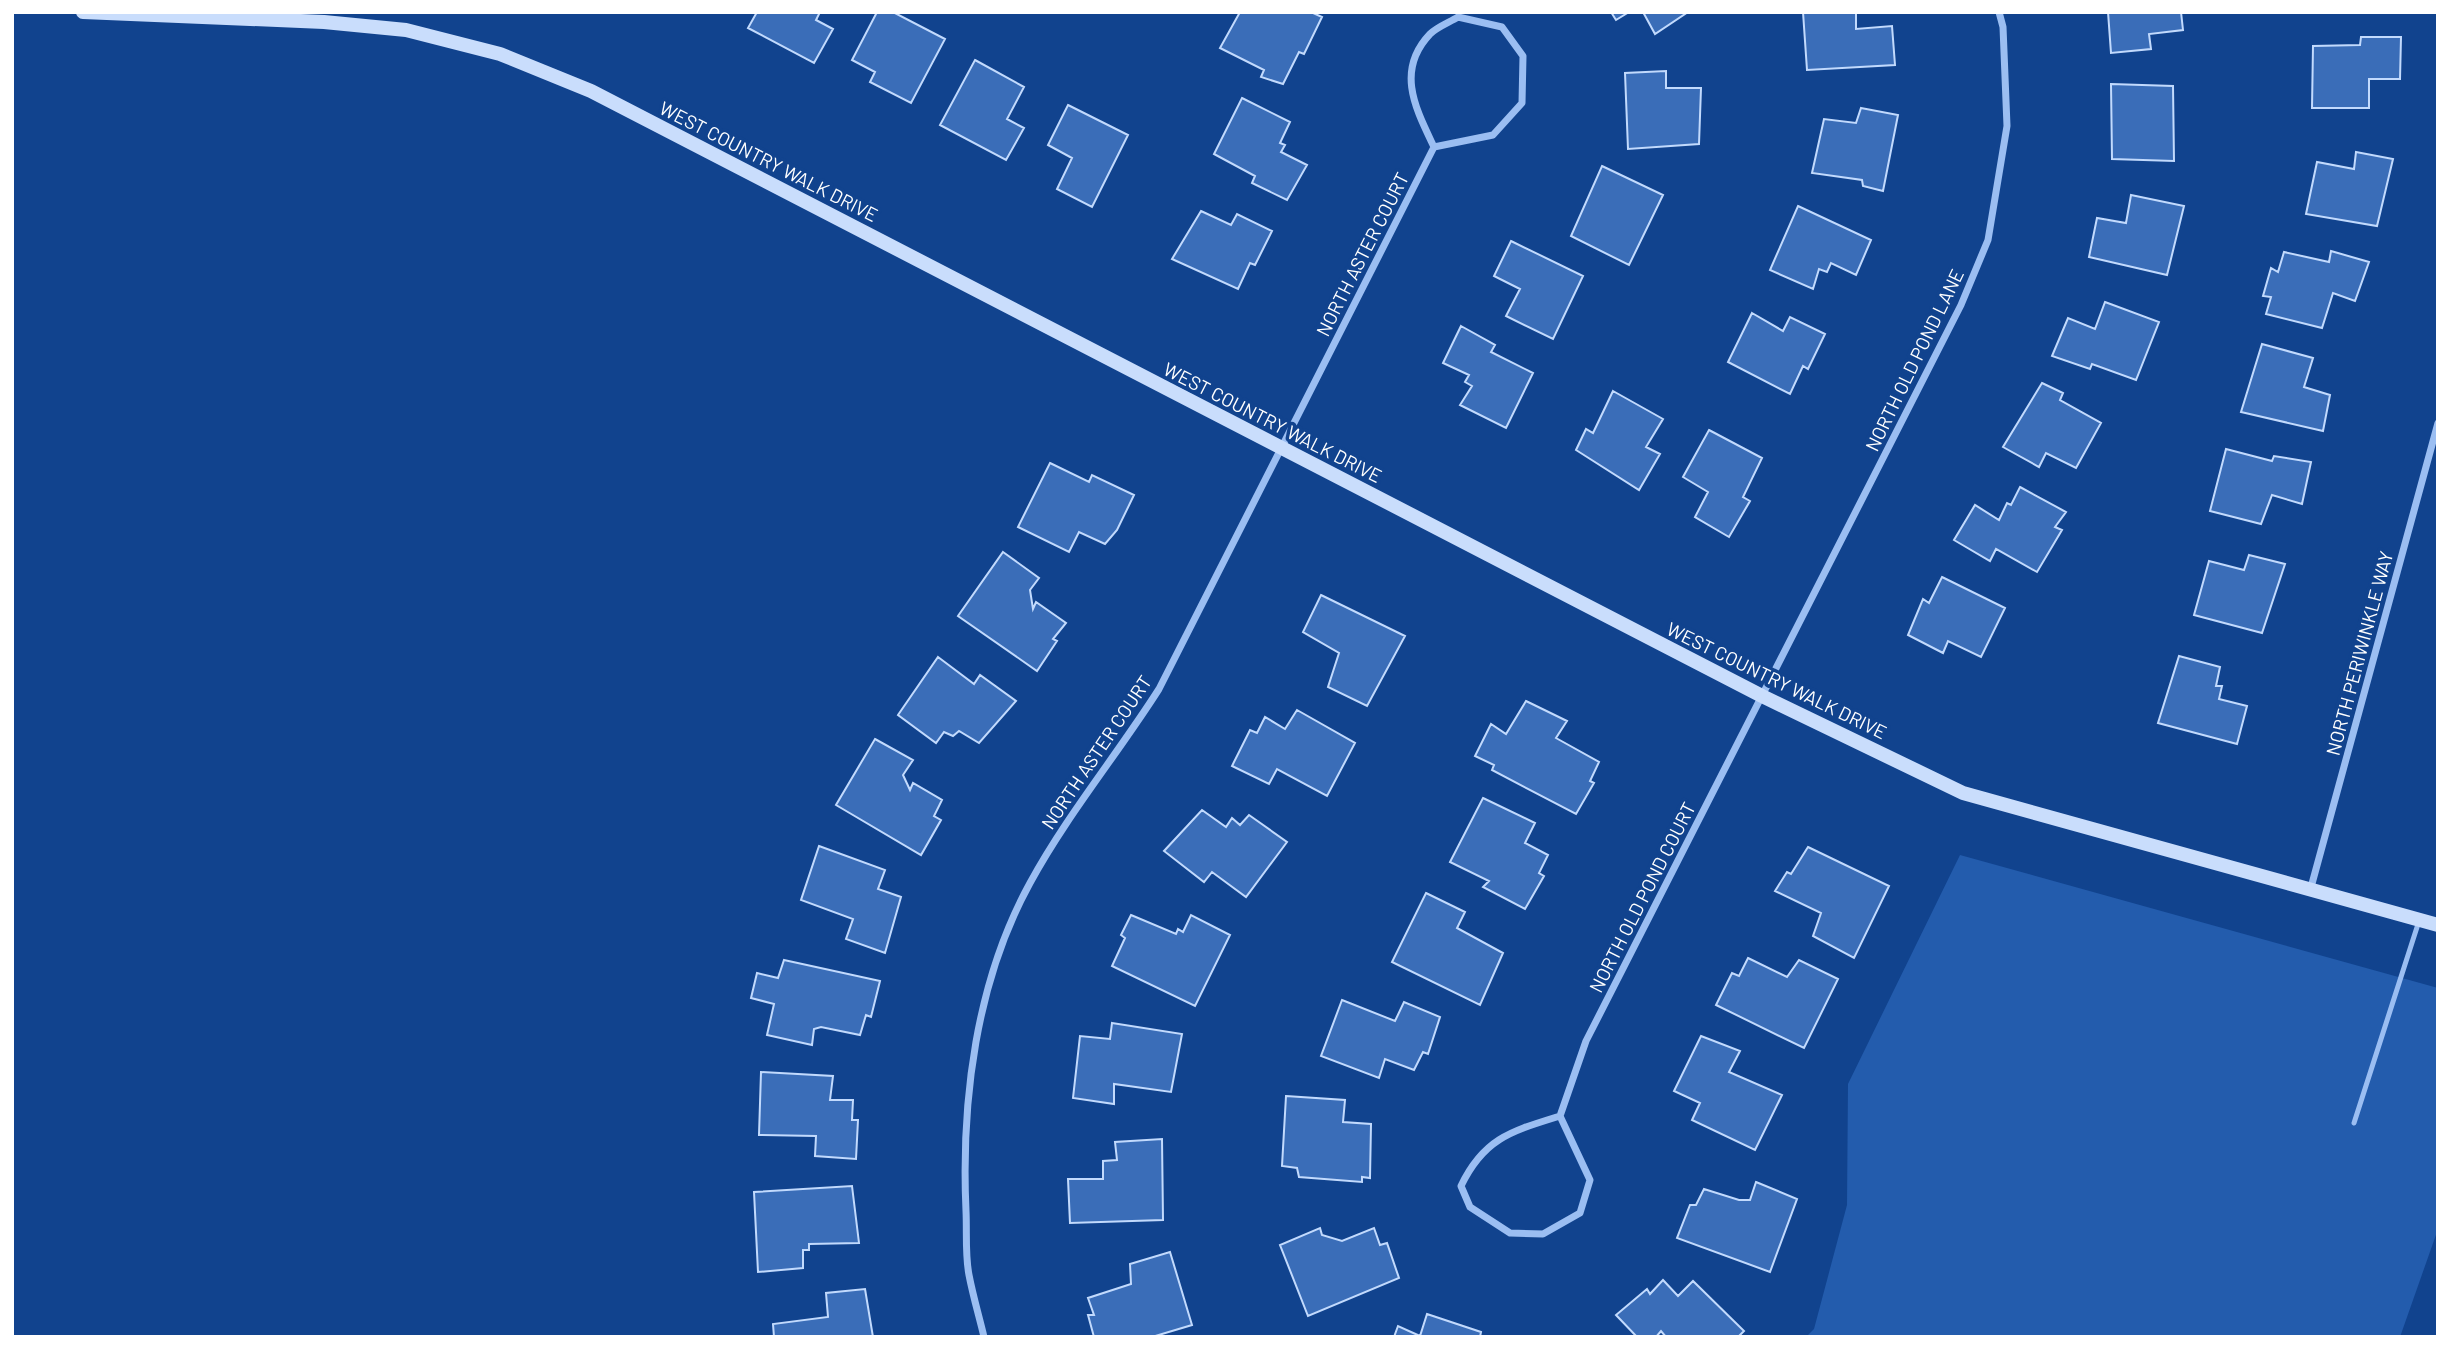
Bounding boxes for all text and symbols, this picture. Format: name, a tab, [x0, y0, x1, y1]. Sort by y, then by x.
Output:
street label: WEST COUNTRY WALK DRIVE	[656, 96, 882, 226]
street label: NORTH ASTER COURT	[1311, 168, 1413, 340]
street label: NORTH OLD POND LANE	[1860, 265, 1968, 455]
street label: WEST COUNTRY WALK DRIVE	[1160, 357, 1386, 487]
street label: NORTH PERIWINKLE WAY	[2321, 548, 2397, 758]
street label: WEST COUNTRY WALK DRIVE	[1663, 617, 1891, 743]
street label: NORTH ASTER COURT	[1036, 671, 1156, 833]
street label: NORTH OLD POND COURT	[1584, 798, 1700, 996]

